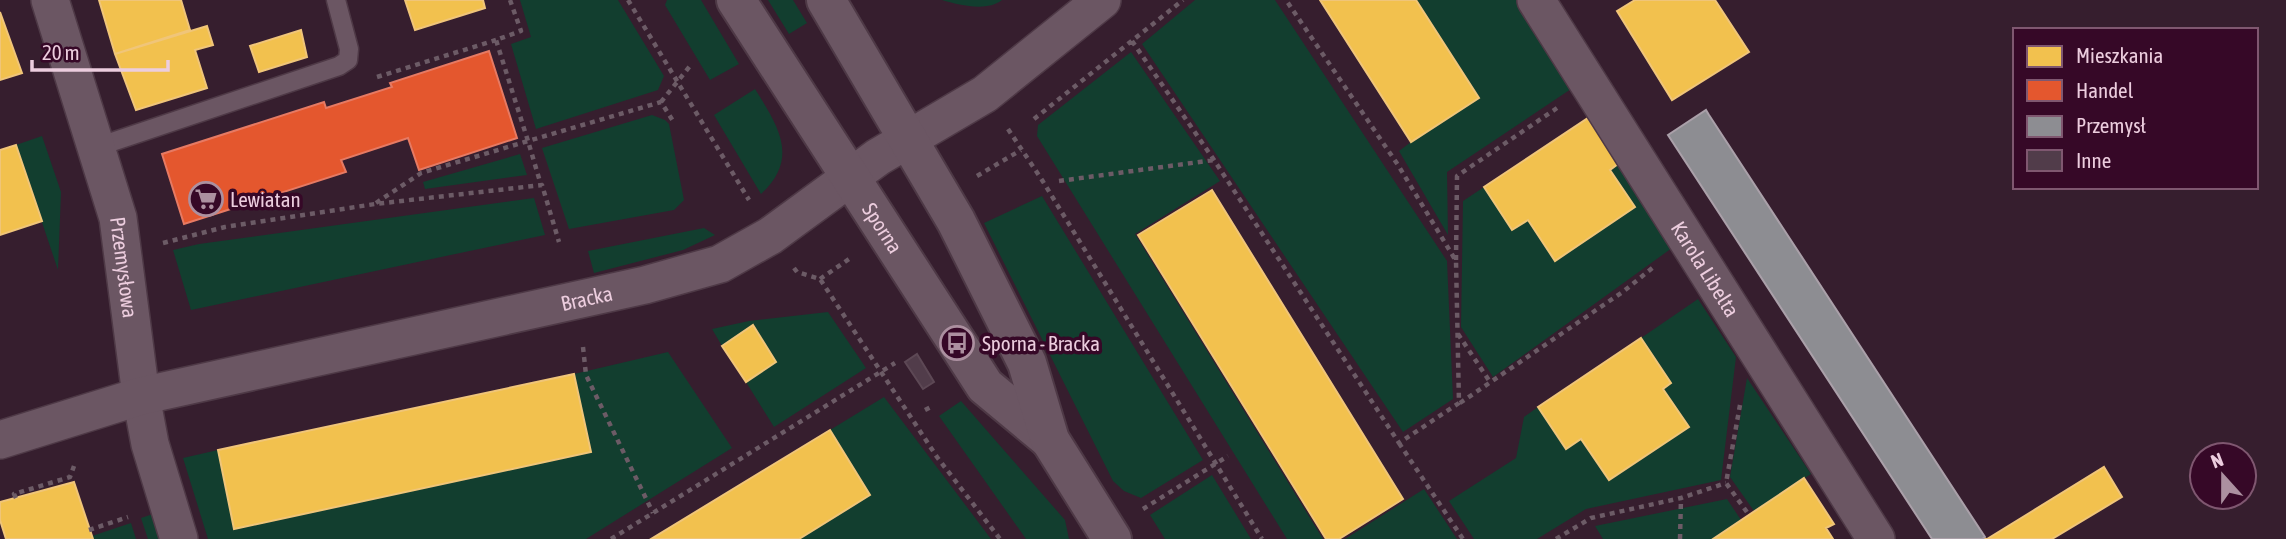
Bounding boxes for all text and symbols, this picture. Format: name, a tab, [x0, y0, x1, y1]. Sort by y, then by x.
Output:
scale bar	[32, 28, 168, 72]
legend	[2013, 28, 2258, 189]
text: 20 m	[42, 40, 80, 64]
text: Mieszkania	[2076, 43, 2163, 67]
text: Handel	[2076, 78, 2134, 102]
text: Przemysł	[2076, 113, 2147, 137]
text: Inne	[2076, 148, 2111, 172]
supermarket icon: Lewiatan	[187, 180, 225, 218]
place label: Lewiatan	[230, 187, 301, 211]
street label: Sporna	[858, 198, 908, 257]
street label: Przemysłowa	[106, 215, 143, 319]
street label: Karola Libelta	[1667, 217, 1745, 321]
street label: Bracka	[558, 281, 615, 315]
bus stop icon: Sporna - Bracka	[938, 324, 976, 362]
place label: Sporna - Bracka	[982, 331, 1100, 355]
north arrow	[2188, 441, 2258, 511]
text: N	[2208, 448, 2226, 472]

